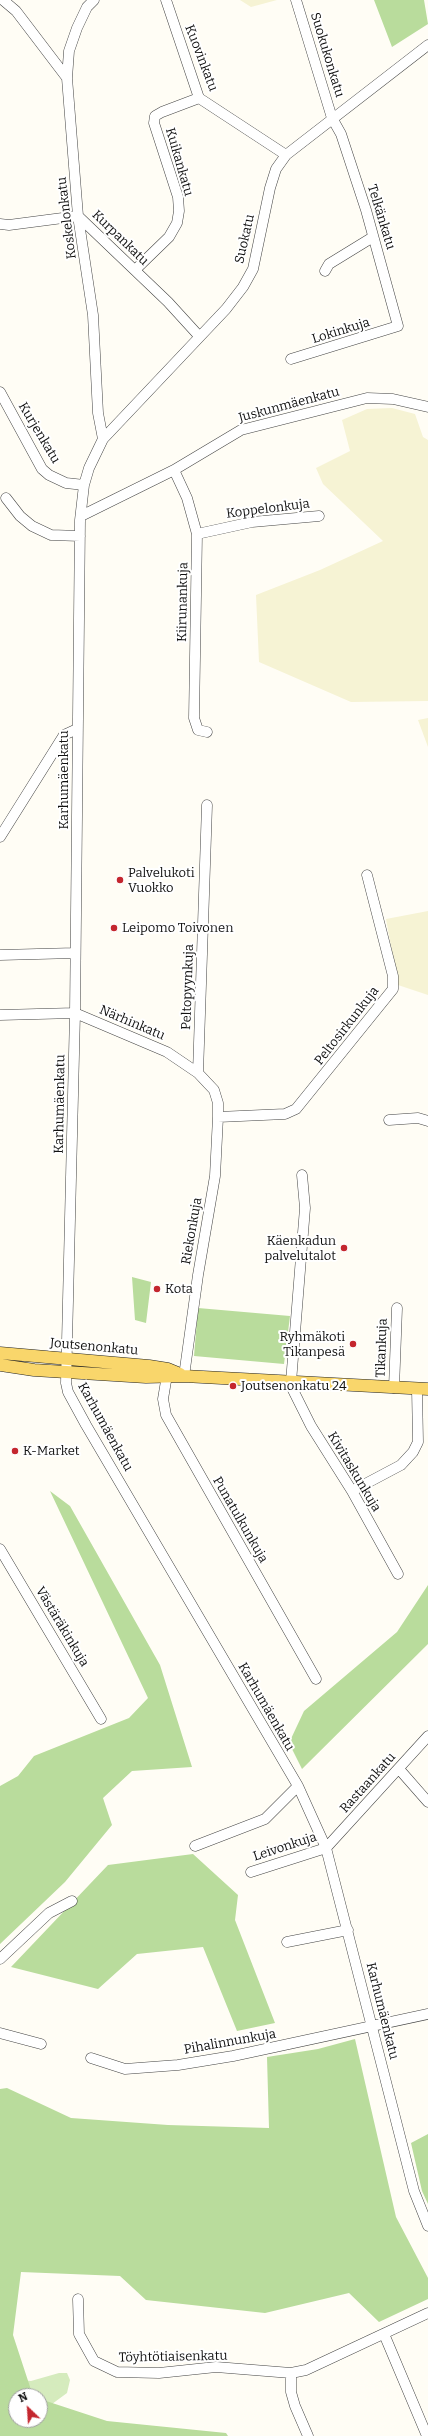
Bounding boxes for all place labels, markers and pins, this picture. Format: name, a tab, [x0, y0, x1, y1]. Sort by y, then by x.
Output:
place label: Palvelukoti Vuokko	[128, 865, 195, 896]
marker: Palvelukoti Vuokko	[115, 875, 125, 885]
place label: Leipomo Toivonen	[122, 920, 233, 936]
marker: Leipomo Toivonen	[109, 923, 119, 933]
place label: Käenkadun palvelutalot	[265, 1233, 336, 1264]
marker: Käenkadun palvelutalot	[339, 1243, 349, 1253]
place label: Kota	[165, 1281, 193, 1297]
marker: Kota	[152, 1284, 162, 1294]
place label: Ryhmäkoti Tikanpesä	[279, 1329, 345, 1360]
marker: Ryhmäkoti Tikanpesä	[348, 1339, 358, 1349]
place label: Joutsenonkatu 24	[241, 1378, 347, 1394]
marker: Joutsenonkatu 24	[228, 1381, 238, 1391]
place label: K-Market	[23, 1443, 80, 1459]
marker: K-Market	[10, 1446, 20, 1456]

